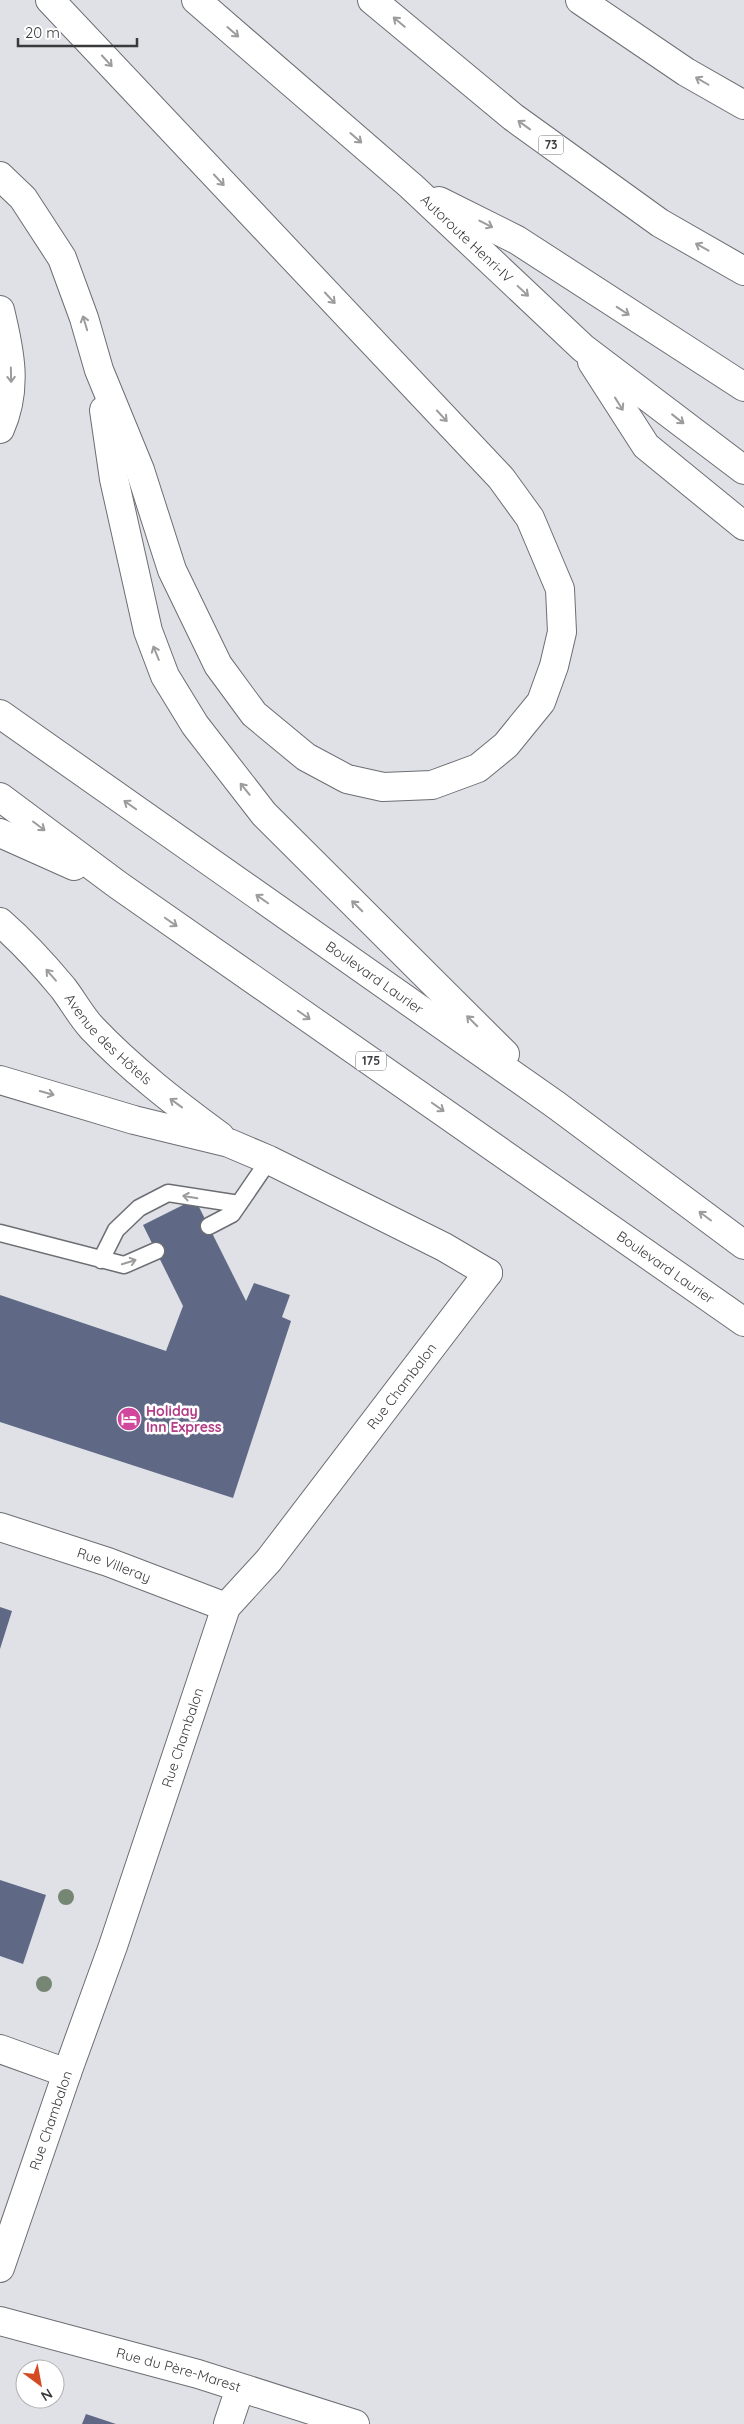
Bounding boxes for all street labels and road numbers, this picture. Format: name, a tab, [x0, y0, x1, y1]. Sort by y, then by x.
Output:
road number: 73	[538, 136, 564, 154]
street label: Autoroute Henri-IV	[417, 191, 517, 287]
street label: Boulevard Laurier	[322, 937, 427, 1018]
street label: Avenue des Hôtels	[61, 990, 156, 1089]
road number: 175	[356, 1052, 386, 1070]
street label: Boulevard Laurier	[613, 1227, 718, 1308]
street label: Rue Chambalon	[363, 1339, 440, 1433]
street label: Rue Villeray	[75, 1544, 153, 1586]
street label: Rue Chambalon	[158, 1685, 207, 1790]
street label: Rue Chambalon	[25, 2068, 76, 2173]
street label: Rue du Père-Marest	[114, 2344, 243, 2396]

